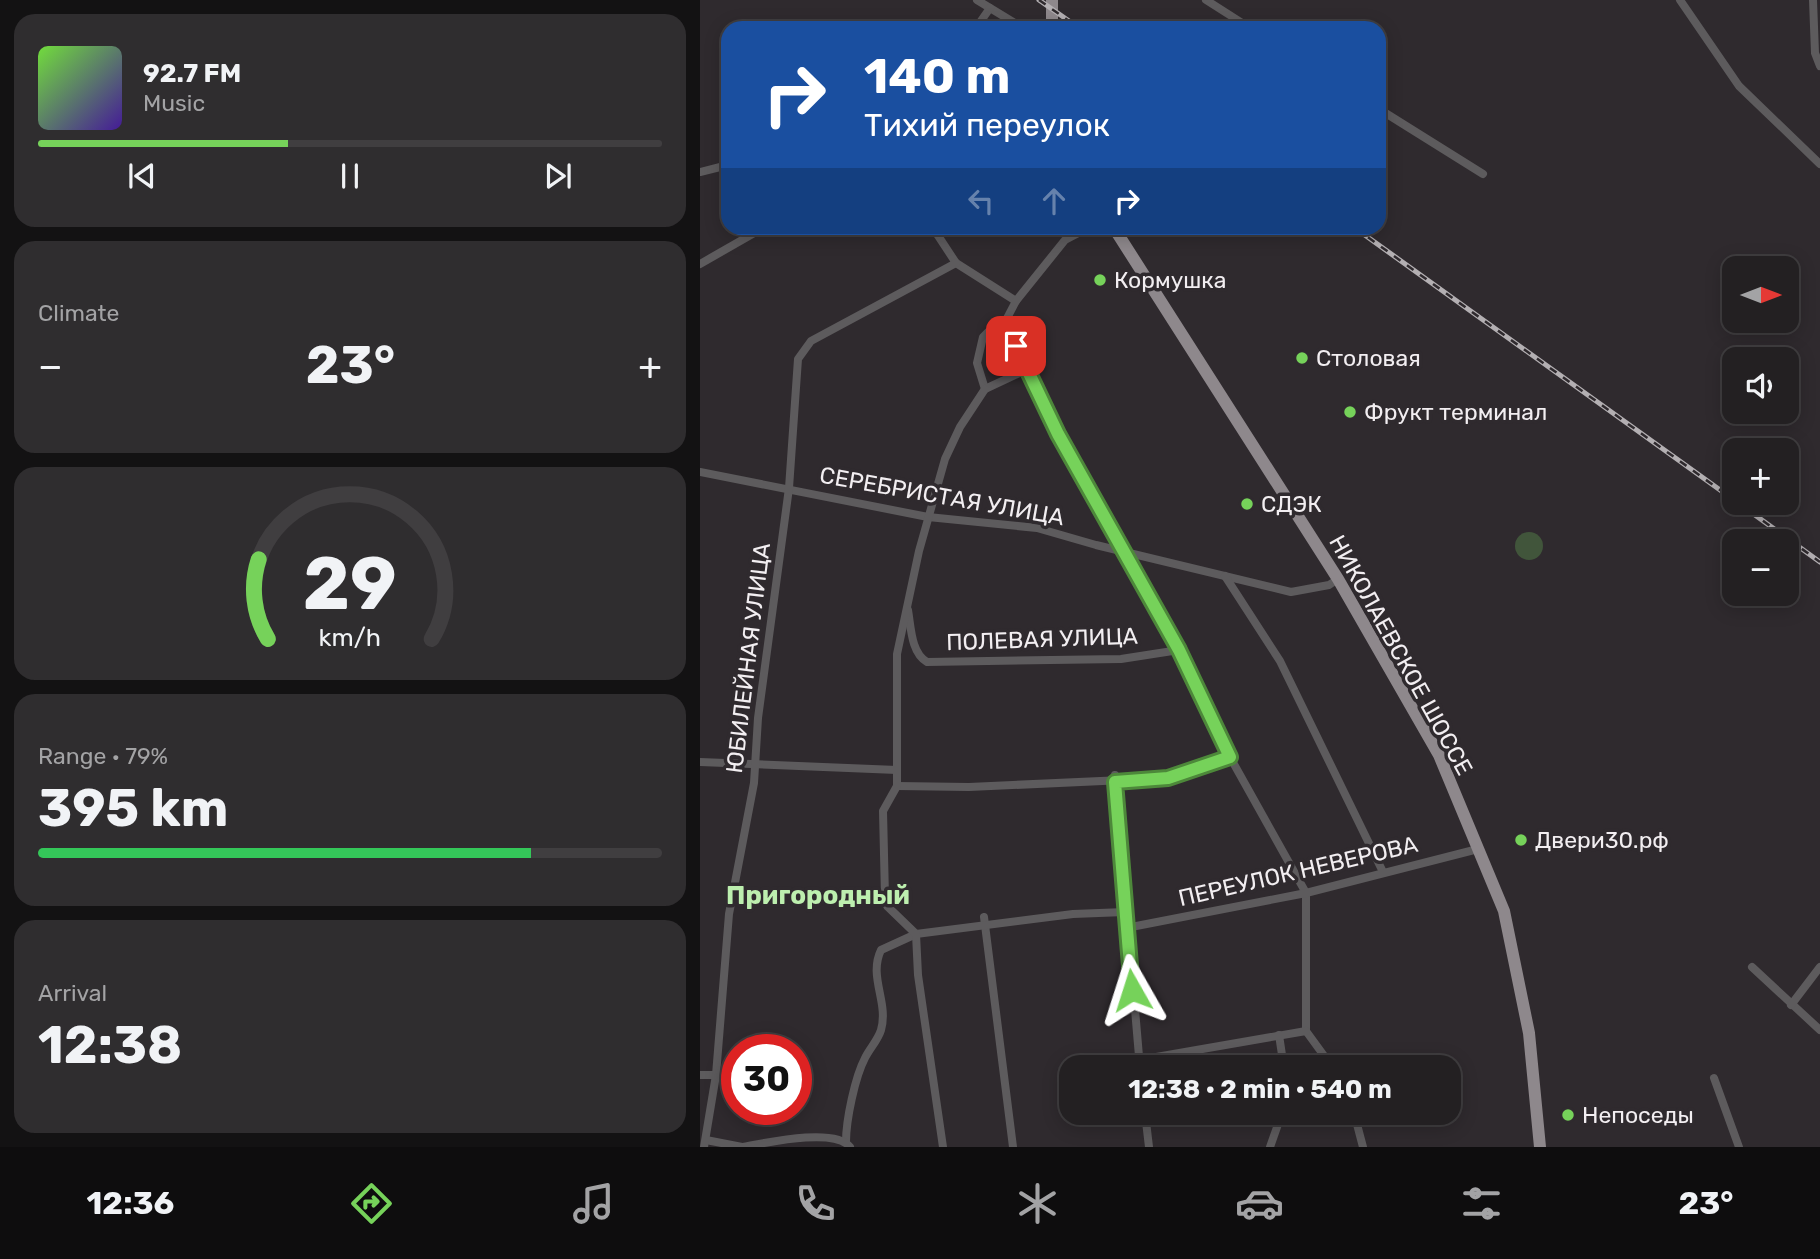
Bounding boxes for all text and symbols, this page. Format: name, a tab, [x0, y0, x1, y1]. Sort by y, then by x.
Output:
text: 140 m	[864, 47, 1010, 105]
icon: right	[749, 49, 840, 140]
text: 92.7 FM	[143, 58, 241, 89]
text: Music	[143, 89, 205, 117]
text: Тихий переулок	[864, 106, 1110, 144]
icon: previous	[123, 157, 161, 195]
icon: pause	[331, 157, 369, 195]
icon: next	[539, 157, 577, 195]
icon: left	[962, 182, 1000, 220]
icon: ahead	[1035, 182, 1073, 220]
icon: right	[1108, 182, 1146, 220]
north arrow	[1722, 256, 1799, 332]
map controls	[1722, 256, 1799, 606]
place label: Кормушка	[1114, 266, 1226, 294]
marker: Кормушка	[1092, 272, 1108, 288]
text: Climate	[38, 299, 119, 327]
pin	[986, 316, 1046, 376]
icon: arrive	[997, 327, 1035, 365]
text: 23°	[306, 334, 395, 396]
text: −	[38, 343, 63, 389]
text: +	[638, 343, 662, 389]
place label: Столовая	[1316, 344, 1421, 372]
button: sound	[1722, 347, 1799, 424]
marker: Столовая	[1294, 350, 1310, 366]
place label: Фрукт терминал	[1364, 398, 1547, 426]
marker: Фрукт терминал	[1342, 404, 1358, 420]
button: +	[1722, 438, 1799, 515]
street label: СЕРЕБРИСТАЯ УЛИЦА	[818, 461, 1066, 531]
place label: СДЭК	[1261, 490, 1322, 518]
marker: СДЭК	[1239, 496, 1255, 512]
button: −	[1722, 529, 1799, 606]
street label: НИКОЛАЕВСКОЕ ШОССЕ	[1323, 530, 1479, 780]
street label: ЮБИЛЕЙНАЯ УЛИЦА	[720, 541, 776, 775]
text: 29	[303, 542, 397, 628]
street label: ПОЛЕВАЯ УЛИЦА	[946, 622, 1138, 656]
text: km/h	[319, 623, 381, 652]
text: Range · 79%	[38, 742, 168, 770]
text: 395 km	[38, 777, 228, 839]
place label: Двери30.рф	[1535, 826, 1669, 854]
street label: ПЕРЕУЛОК НЕВЕРОВА	[1176, 830, 1420, 912]
marker: Двери30.рф	[1513, 832, 1529, 848]
district label: Пригородный	[726, 880, 910, 911]
position arrow	[1095, 953, 1169, 1027]
text: Arrival	[38, 979, 107, 1007]
text: 12:38	[38, 1014, 182, 1076]
speed limit sign: 30	[721, 1034, 812, 1125]
text: 12:38 · 2 min · 540 m	[1128, 1074, 1392, 1105]
place label: Непоседы	[1582, 1101, 1694, 1129]
marker: Непоседы	[1560, 1107, 1576, 1123]
icon: directions	[347, 1179, 396, 1228]
icon: music	[569, 1179, 618, 1228]
icon: phone	[791, 1179, 840, 1228]
icon: climate	[1013, 1179, 1062, 1228]
icon: car	[1235, 1179, 1284, 1228]
icon: filters	[1457, 1179, 1506, 1228]
text: 12:36	[86, 1184, 174, 1222]
text: 23°	[1678, 1184, 1733, 1222]

